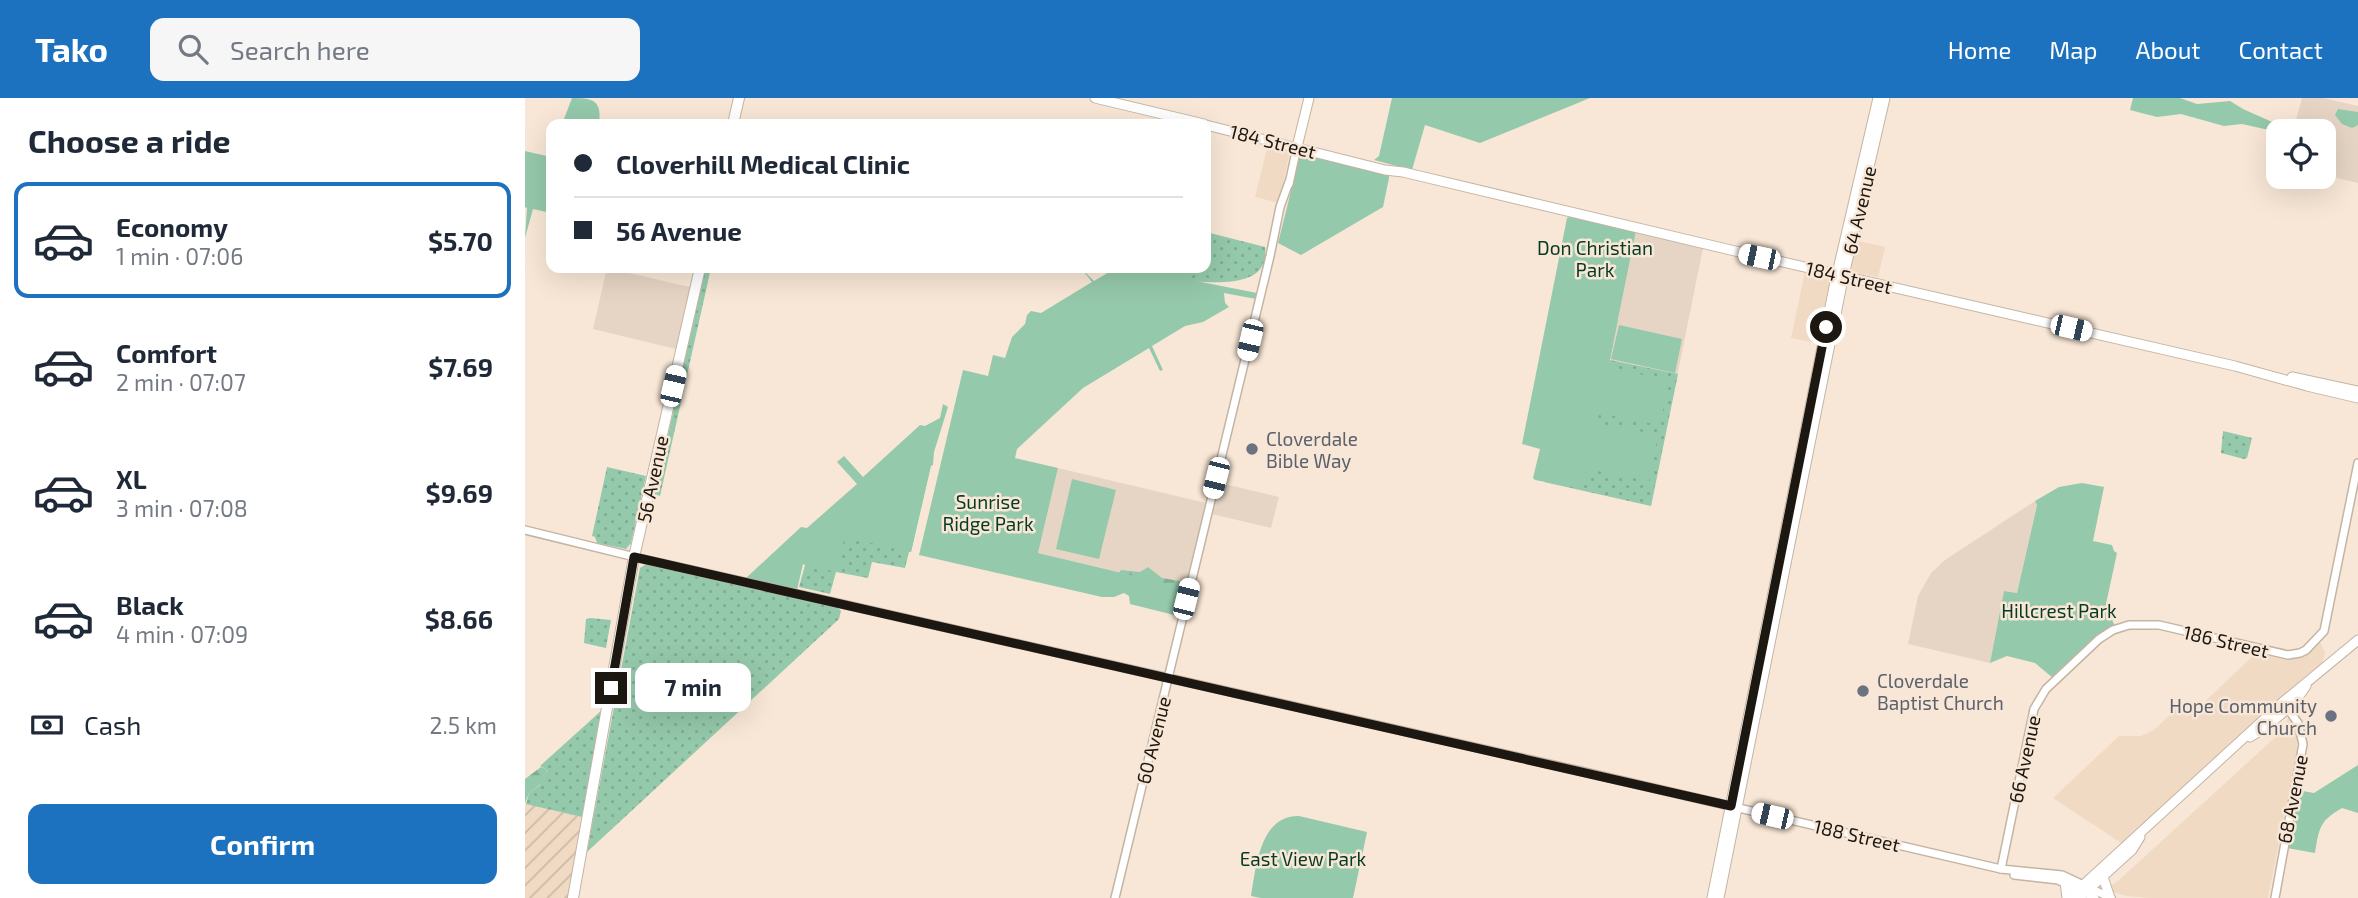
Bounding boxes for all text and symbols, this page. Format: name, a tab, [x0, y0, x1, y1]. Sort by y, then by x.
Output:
search box	[150, 18, 640, 81]
text: Tako	[35, 29, 108, 69]
icon: search	[174, 30, 212, 68]
text: Search here	[230, 34, 370, 65]
text: Home	[1948, 35, 2011, 64]
text: Map	[2049, 35, 2097, 64]
text: About	[2135, 35, 2201, 64]
text: Contact	[2239, 35, 2323, 64]
street label: 184 Street	[1228, 119, 1318, 163]
map controls	[2266, 119, 2336, 189]
button: locate	[2266, 119, 2336, 189]
text: Choose a ride	[28, 121, 231, 159]
text: Cloverhill Medical Clinic	[616, 148, 910, 179]
street label: 64 Avenue	[1838, 164, 1880, 256]
icon: car	[32, 209, 95, 272]
text: Economy	[116, 211, 228, 242]
text: 56 Avenue	[616, 215, 742, 246]
text: $5.70	[428, 225, 493, 256]
park label: Don Christian Park	[1537, 236, 1653, 281]
text: 1 min · 07:06	[116, 242, 243, 270]
car	[1737, 242, 1782, 272]
street label: 184 Street	[1804, 256, 1894, 298]
route start	[1810, 311, 1842, 343]
car	[2049, 313, 2094, 343]
car	[1236, 317, 1265, 363]
icon: car	[32, 335, 95, 398]
text: Comfort	[116, 337, 217, 368]
text: $7.69	[428, 351, 493, 382]
car	[659, 363, 688, 409]
text: 2 min · 07:07	[116, 368, 246, 396]
place label: Cloverdale Bible Way	[1266, 427, 1358, 472]
street label: 56 Avenue	[632, 433, 672, 525]
marker: Cloverdale Bible Way	[1244, 441, 1260, 457]
car	[1201, 455, 1232, 501]
icon: car	[32, 461, 95, 524]
text: XL	[116, 463, 147, 494]
text: $9.69	[426, 477, 493, 508]
park label: Sunrise Ridge Park	[942, 490, 1034, 535]
text: 3 min · 07:08	[116, 494, 248, 522]
car	[1171, 576, 1202, 622]
icon: car	[32, 587, 95, 650]
text: Black	[116, 589, 184, 620]
park label: Hillcrest Park	[2001, 599, 2117, 622]
text: $8.66	[425, 603, 493, 634]
text: 4 min · 07:09	[116, 620, 248, 648]
street label: 186 Street	[2181, 620, 2271, 662]
callout: 7 min	[635, 664, 751, 712]
place label: Cloverdale Baptist Church	[1877, 669, 2004, 714]
route end	[595, 672, 627, 704]
text: 7 min	[664, 673, 722, 701]
marker: Cloverdale Baptist Church	[1855, 683, 1871, 699]
street label: 60 Avenue	[1131, 694, 1175, 786]
place label: Hope Community Church	[2169, 694, 2317, 739]
icon: cash	[28, 706, 66, 744]
marker: Hope Community Church	[2323, 708, 2339, 724]
text: Cash	[84, 709, 141, 740]
text: 2.5 km	[429, 711, 497, 739]
street label: 66 Avenue	[2003, 713, 2045, 805]
street label: 68 Avenue	[2272, 753, 2312, 845]
car	[1750, 801, 1795, 831]
button: Confirm	[28, 804, 497, 884]
street label: 188 Street	[1812, 814, 1902, 856]
park label: East View Park	[1240, 847, 1367, 870]

